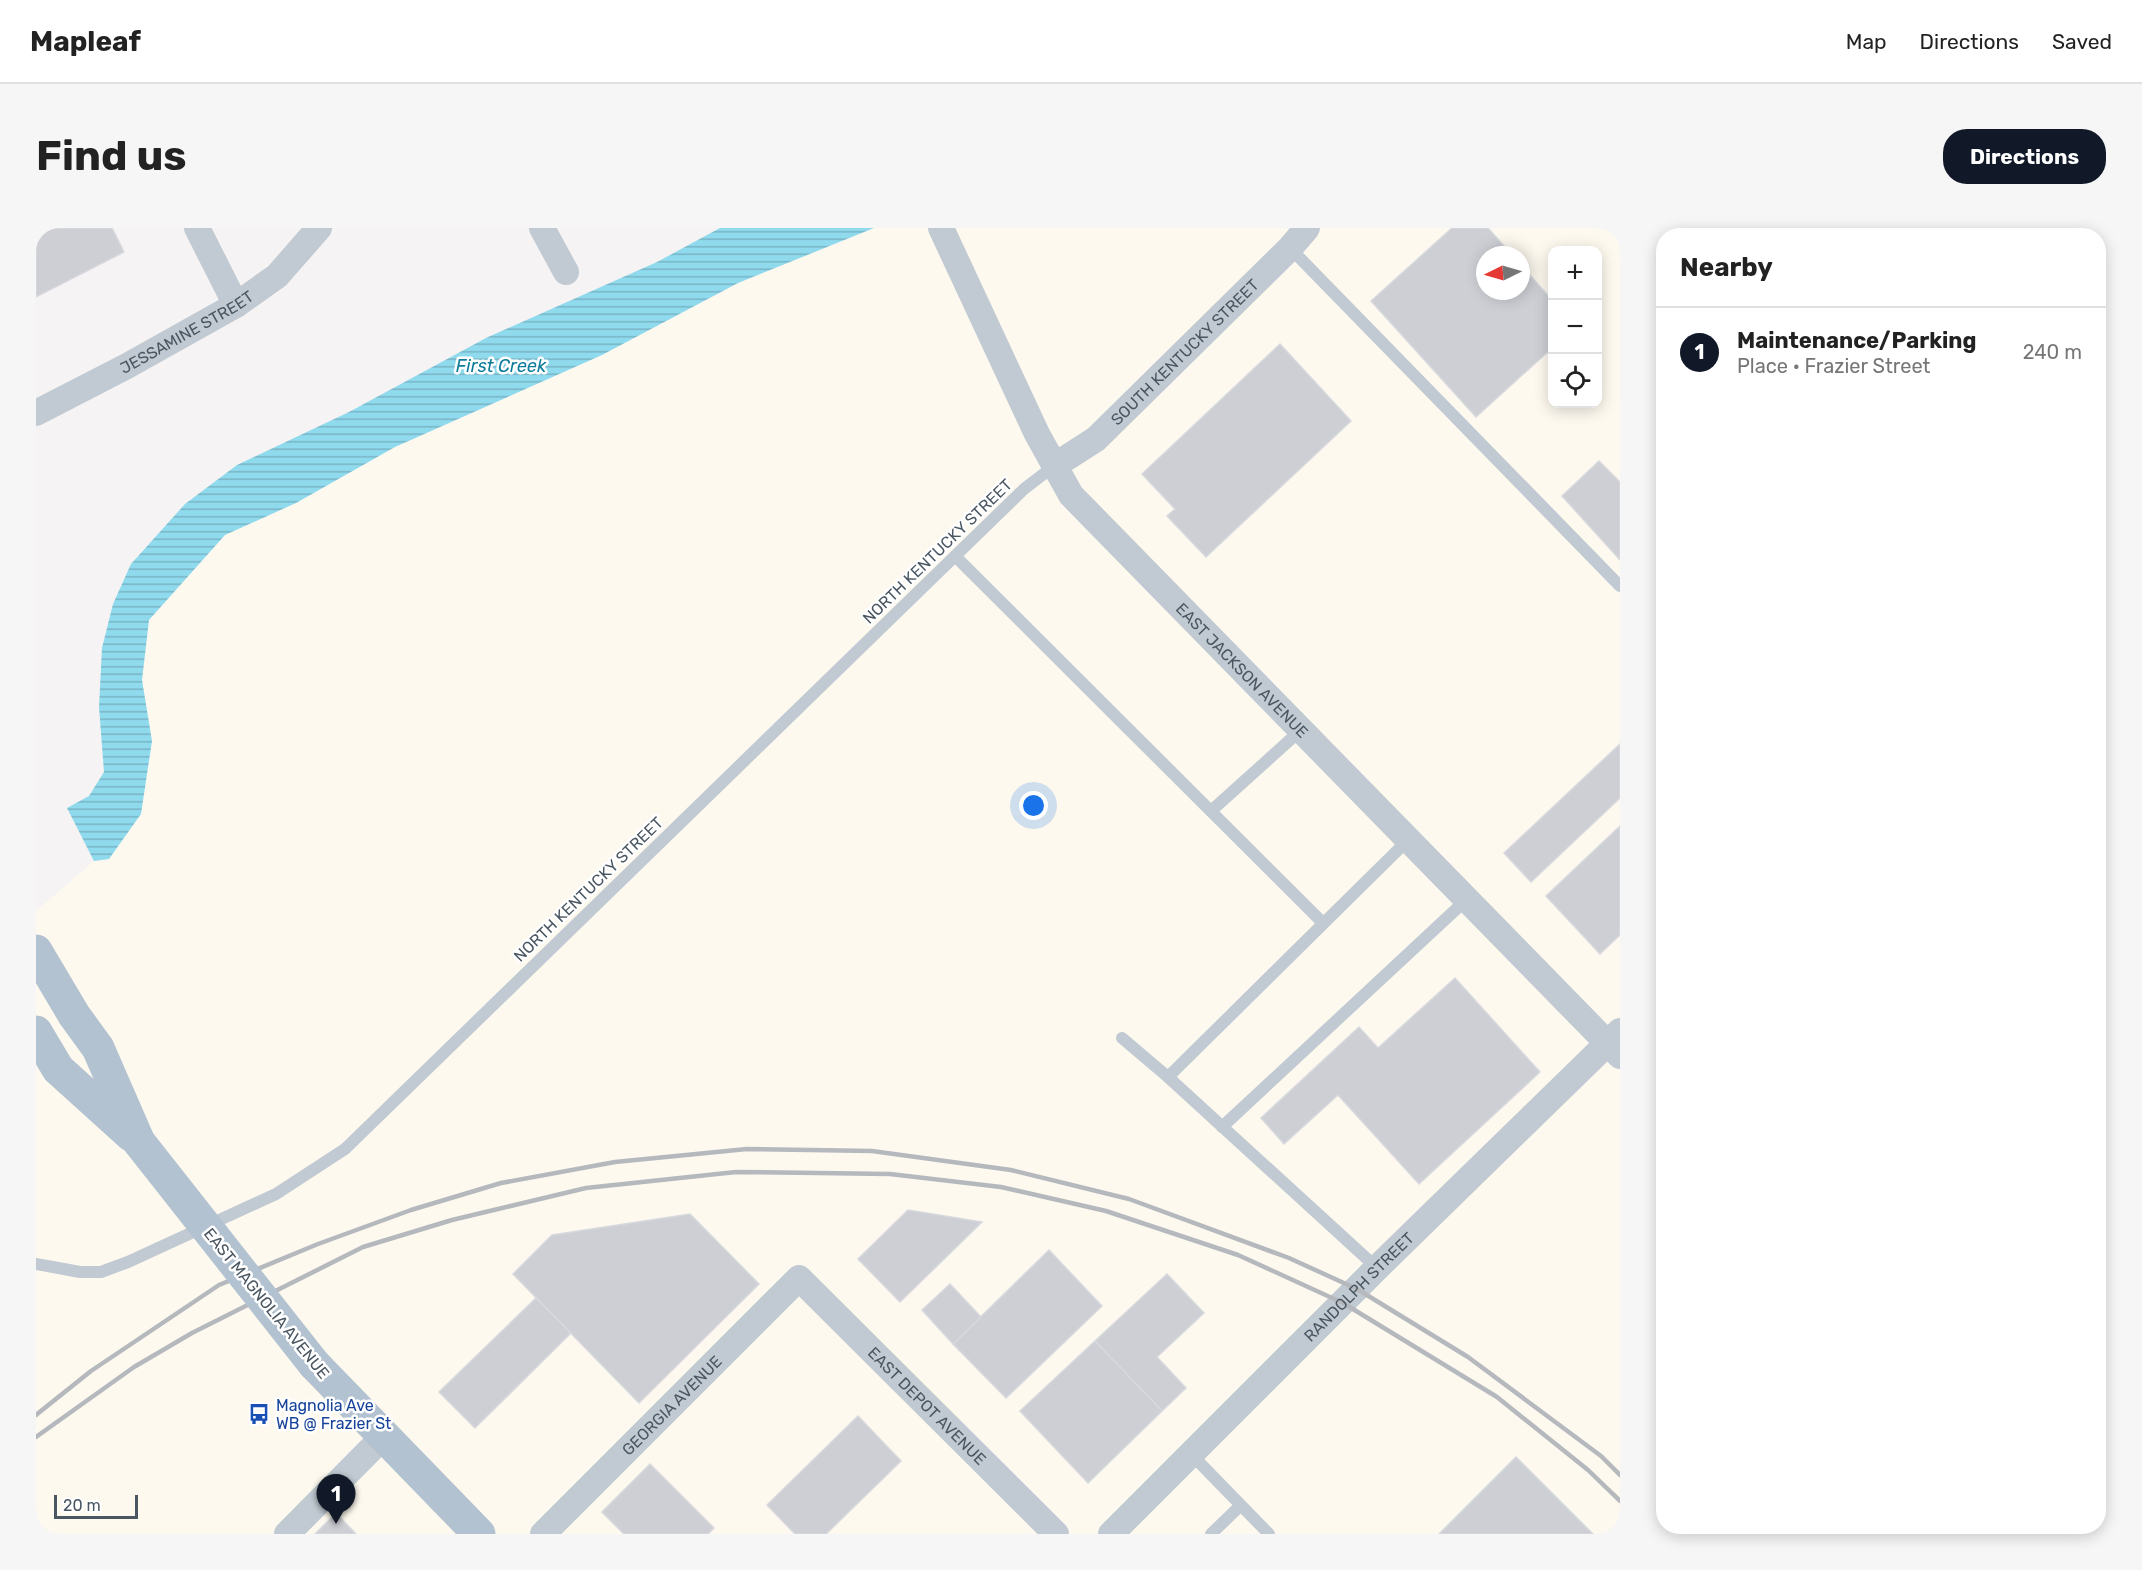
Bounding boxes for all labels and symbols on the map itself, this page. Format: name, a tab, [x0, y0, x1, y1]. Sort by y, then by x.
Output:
north arrow	[1476, 246, 1530, 300]
street label: SOUTH KENTUCKY STREET	[1107, 275, 1263, 429]
street label: JESSAMINE STREET	[117, 287, 257, 378]
water label: First Creek	[456, 355, 547, 377]
street label: NORTH KENTUCKY STREET	[859, 475, 1016, 628]
street label: EAST JACKSON AVENUE	[1172, 599, 1312, 742]
your location	[1019, 791, 1048, 820]
street label: NORTH KENTUCKY STREET	[510, 813, 667, 966]
street label: EAST MAGNOLIA AVENUE	[200, 1224, 333, 1382]
street label: RANDOLPH STREET	[1300, 1228, 1418, 1346]
street label: EAST DEPOT AVENUE	[864, 1343, 990, 1469]
street label: GEORGIA AVENUE	[618, 1352, 726, 1459]
place label: Magnolia Ave WB @ Frazier St	[276, 1396, 391, 1433]
bus stop icon: Magnolia Ave WB @ Frazier St	[247, 1402, 271, 1426]
pin: 1	[316, 1474, 356, 1524]
scale bar	[54, 1492, 138, 1520]

